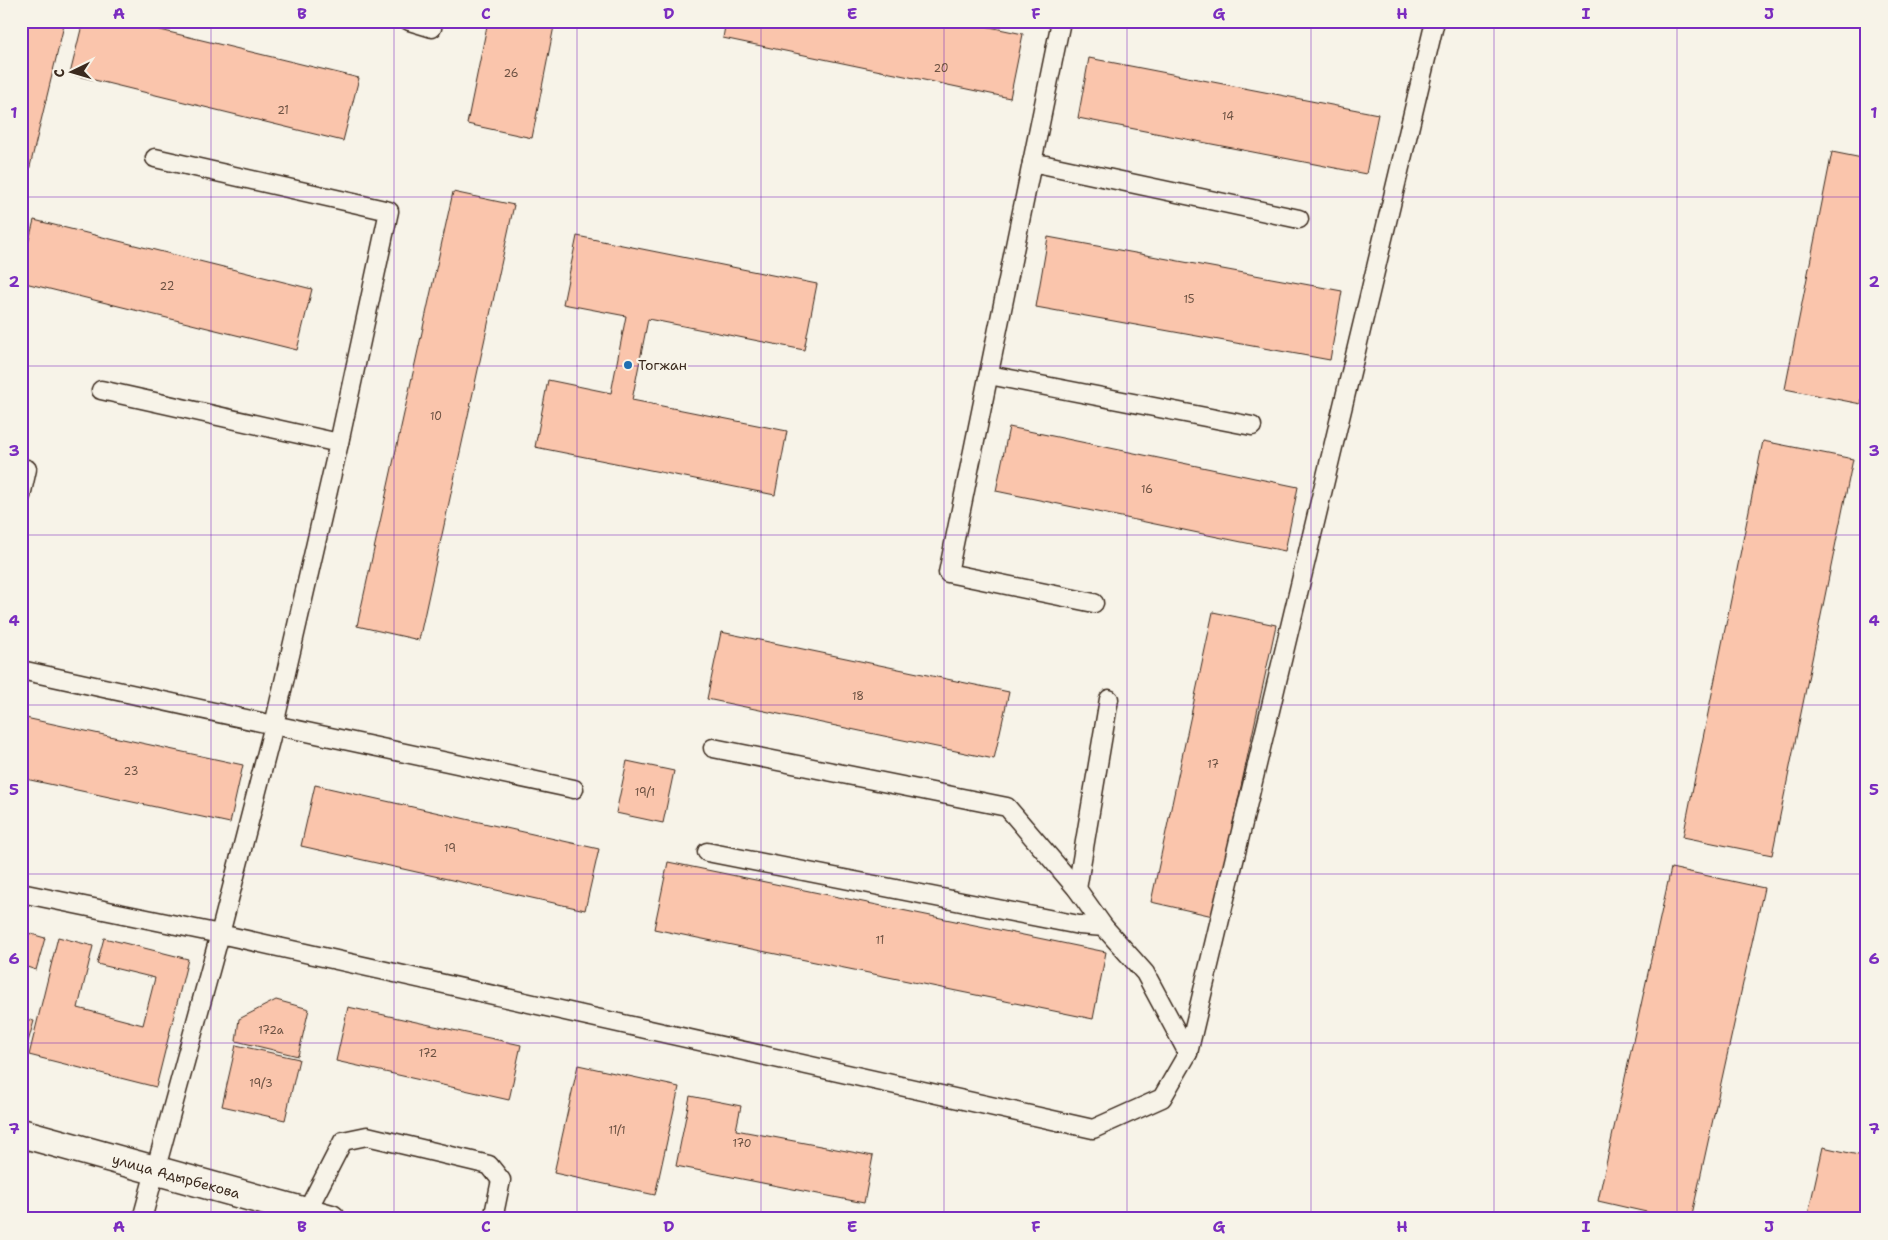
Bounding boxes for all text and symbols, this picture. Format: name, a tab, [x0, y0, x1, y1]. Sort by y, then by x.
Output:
text: A	[113, 3, 125, 24]
text: B	[297, 3, 307, 24]
text: C	[481, 3, 491, 24]
text: D	[663, 3, 675, 24]
text: E	[847, 3, 857, 24]
text: F	[1031, 3, 1041, 24]
text: G	[1213, 3, 1226, 24]
text: H	[1396, 3, 1408, 24]
text: I	[1582, 3, 1591, 24]
text: J	[1764, 3, 1774, 24]
north arrow	[48, 48, 98, 98]
house number: 20	[933, 61, 949, 76]
house number: 26	[504, 66, 518, 81]
text: С	[50, 68, 68, 78]
text: 1	[10, 102, 18, 123]
text: 1	[1870, 102, 1878, 123]
house number: 21	[277, 103, 289, 118]
house number: 14	[1222, 109, 1234, 124]
text: 2	[8, 271, 20, 292]
text: 2	[1868, 271, 1880, 292]
house number: 22	[160, 279, 174, 294]
house number: 15	[1183, 292, 1195, 307]
place label: Тогжан	[638, 356, 687, 374]
marker: Тогжан	[622, 359, 634, 371]
house number: 10	[430, 409, 442, 424]
text: 3	[8, 440, 20, 461]
text: 3	[1868, 440, 1880, 461]
house number: 16	[1141, 482, 1153, 497]
text: 4	[8, 610, 20, 631]
text: 4	[1868, 610, 1880, 631]
house number: 18	[852, 689, 864, 704]
house number: 17	[1207, 757, 1219, 772]
house number: 23	[124, 764, 138, 779]
text: 5	[9, 779, 19, 800]
text: 5	[1869, 779, 1879, 800]
house number: 19/1	[635, 785, 655, 800]
house number: 19	[444, 841, 456, 856]
house number: 11	[876, 933, 884, 948]
text: 6	[8, 948, 20, 969]
text: 6	[1868, 948, 1880, 969]
house number: 172а	[258, 1023, 284, 1038]
house number: 172	[419, 1046, 437, 1061]
house number: 19/3	[249, 1076, 273, 1091]
text: 7	[8, 1118, 20, 1139]
text: 7	[1868, 1118, 1880, 1139]
house number: 11/1	[609, 1123, 626, 1138]
house number: 170	[732, 1136, 752, 1151]
street label: улица Адырбекова	[110, 1150, 242, 1202]
text: A	[113, 1216, 125, 1237]
text: B	[297, 1216, 307, 1237]
text: C	[481, 1216, 491, 1237]
text: D	[663, 1216, 675, 1237]
text: E	[847, 1216, 857, 1237]
text: F	[1031, 1216, 1041, 1237]
text: G	[1213, 1216, 1226, 1237]
text: H	[1396, 1216, 1408, 1237]
text: I	[1582, 1216, 1591, 1237]
text: J	[1764, 1216, 1774, 1237]

